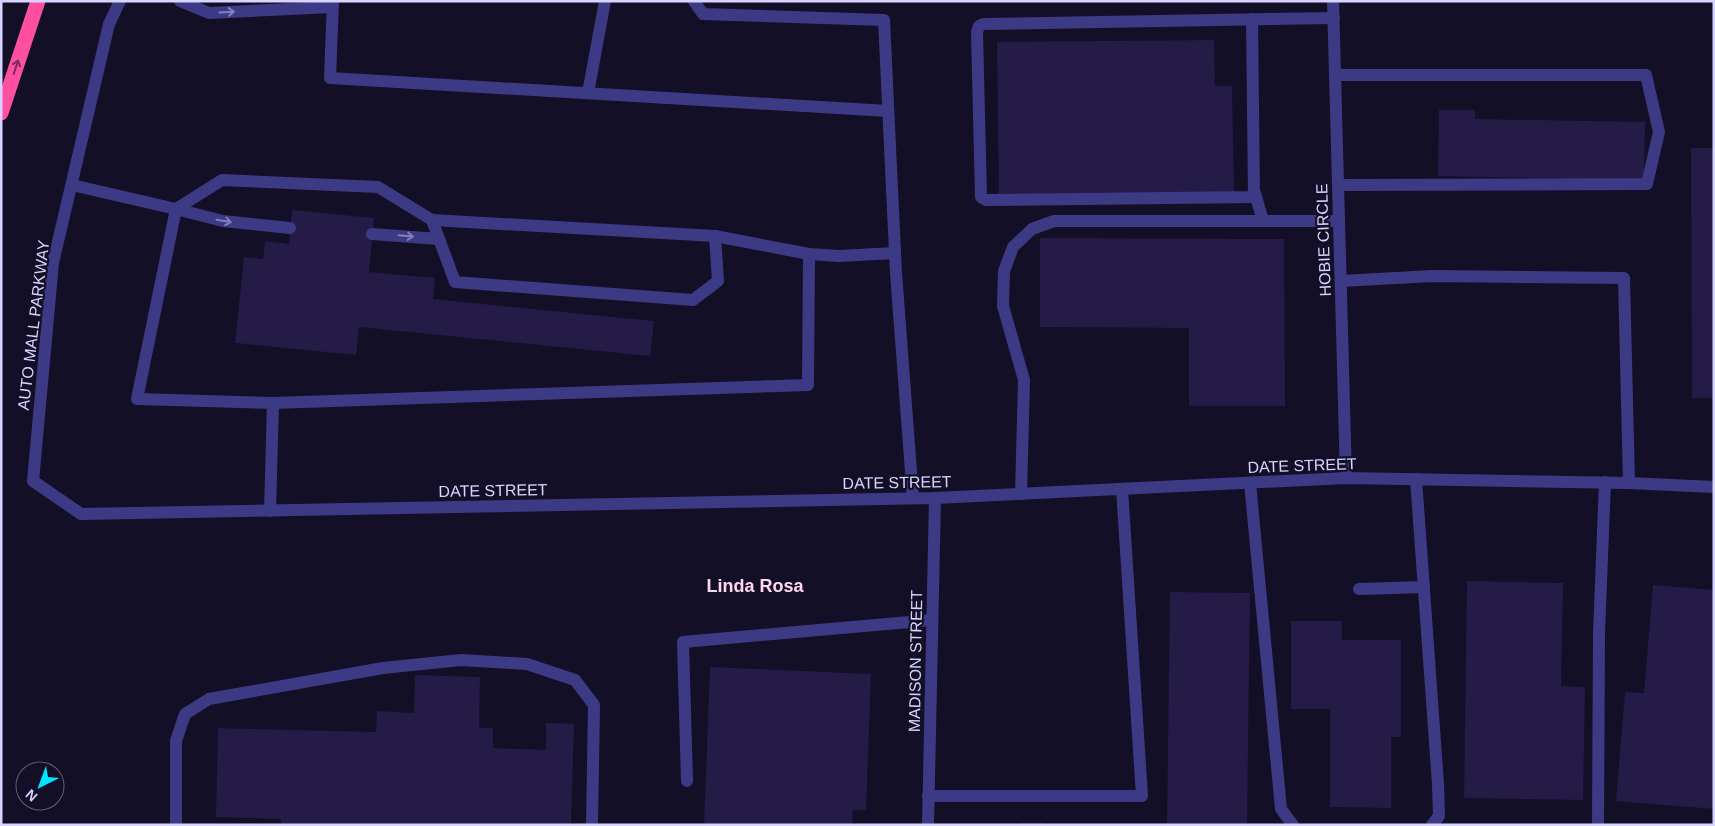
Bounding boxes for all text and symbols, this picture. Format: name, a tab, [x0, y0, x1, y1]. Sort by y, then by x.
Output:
one-way arrow	[219, 7, 235, 16]
one-way arrow	[12, 59, 22, 75]
street label: HOBIE CIRCLE	[1313, 183, 1334, 297]
one-way arrow	[215, 216, 231, 226]
one-way arrow	[398, 232, 414, 241]
street label: AUTO MALL PARKWAY	[15, 239, 52, 411]
street label: DATE STREET	[1247, 455, 1357, 476]
street label: DATE STREET	[842, 473, 952, 492]
street label: DATE STREET	[438, 481, 548, 500]
district label: Linda Rosa	[706, 576, 804, 596]
street label: MADISON STREET	[906, 590, 925, 732]
north arrow	[15, 761, 65, 811]
text: N	[22, 786, 40, 805]

